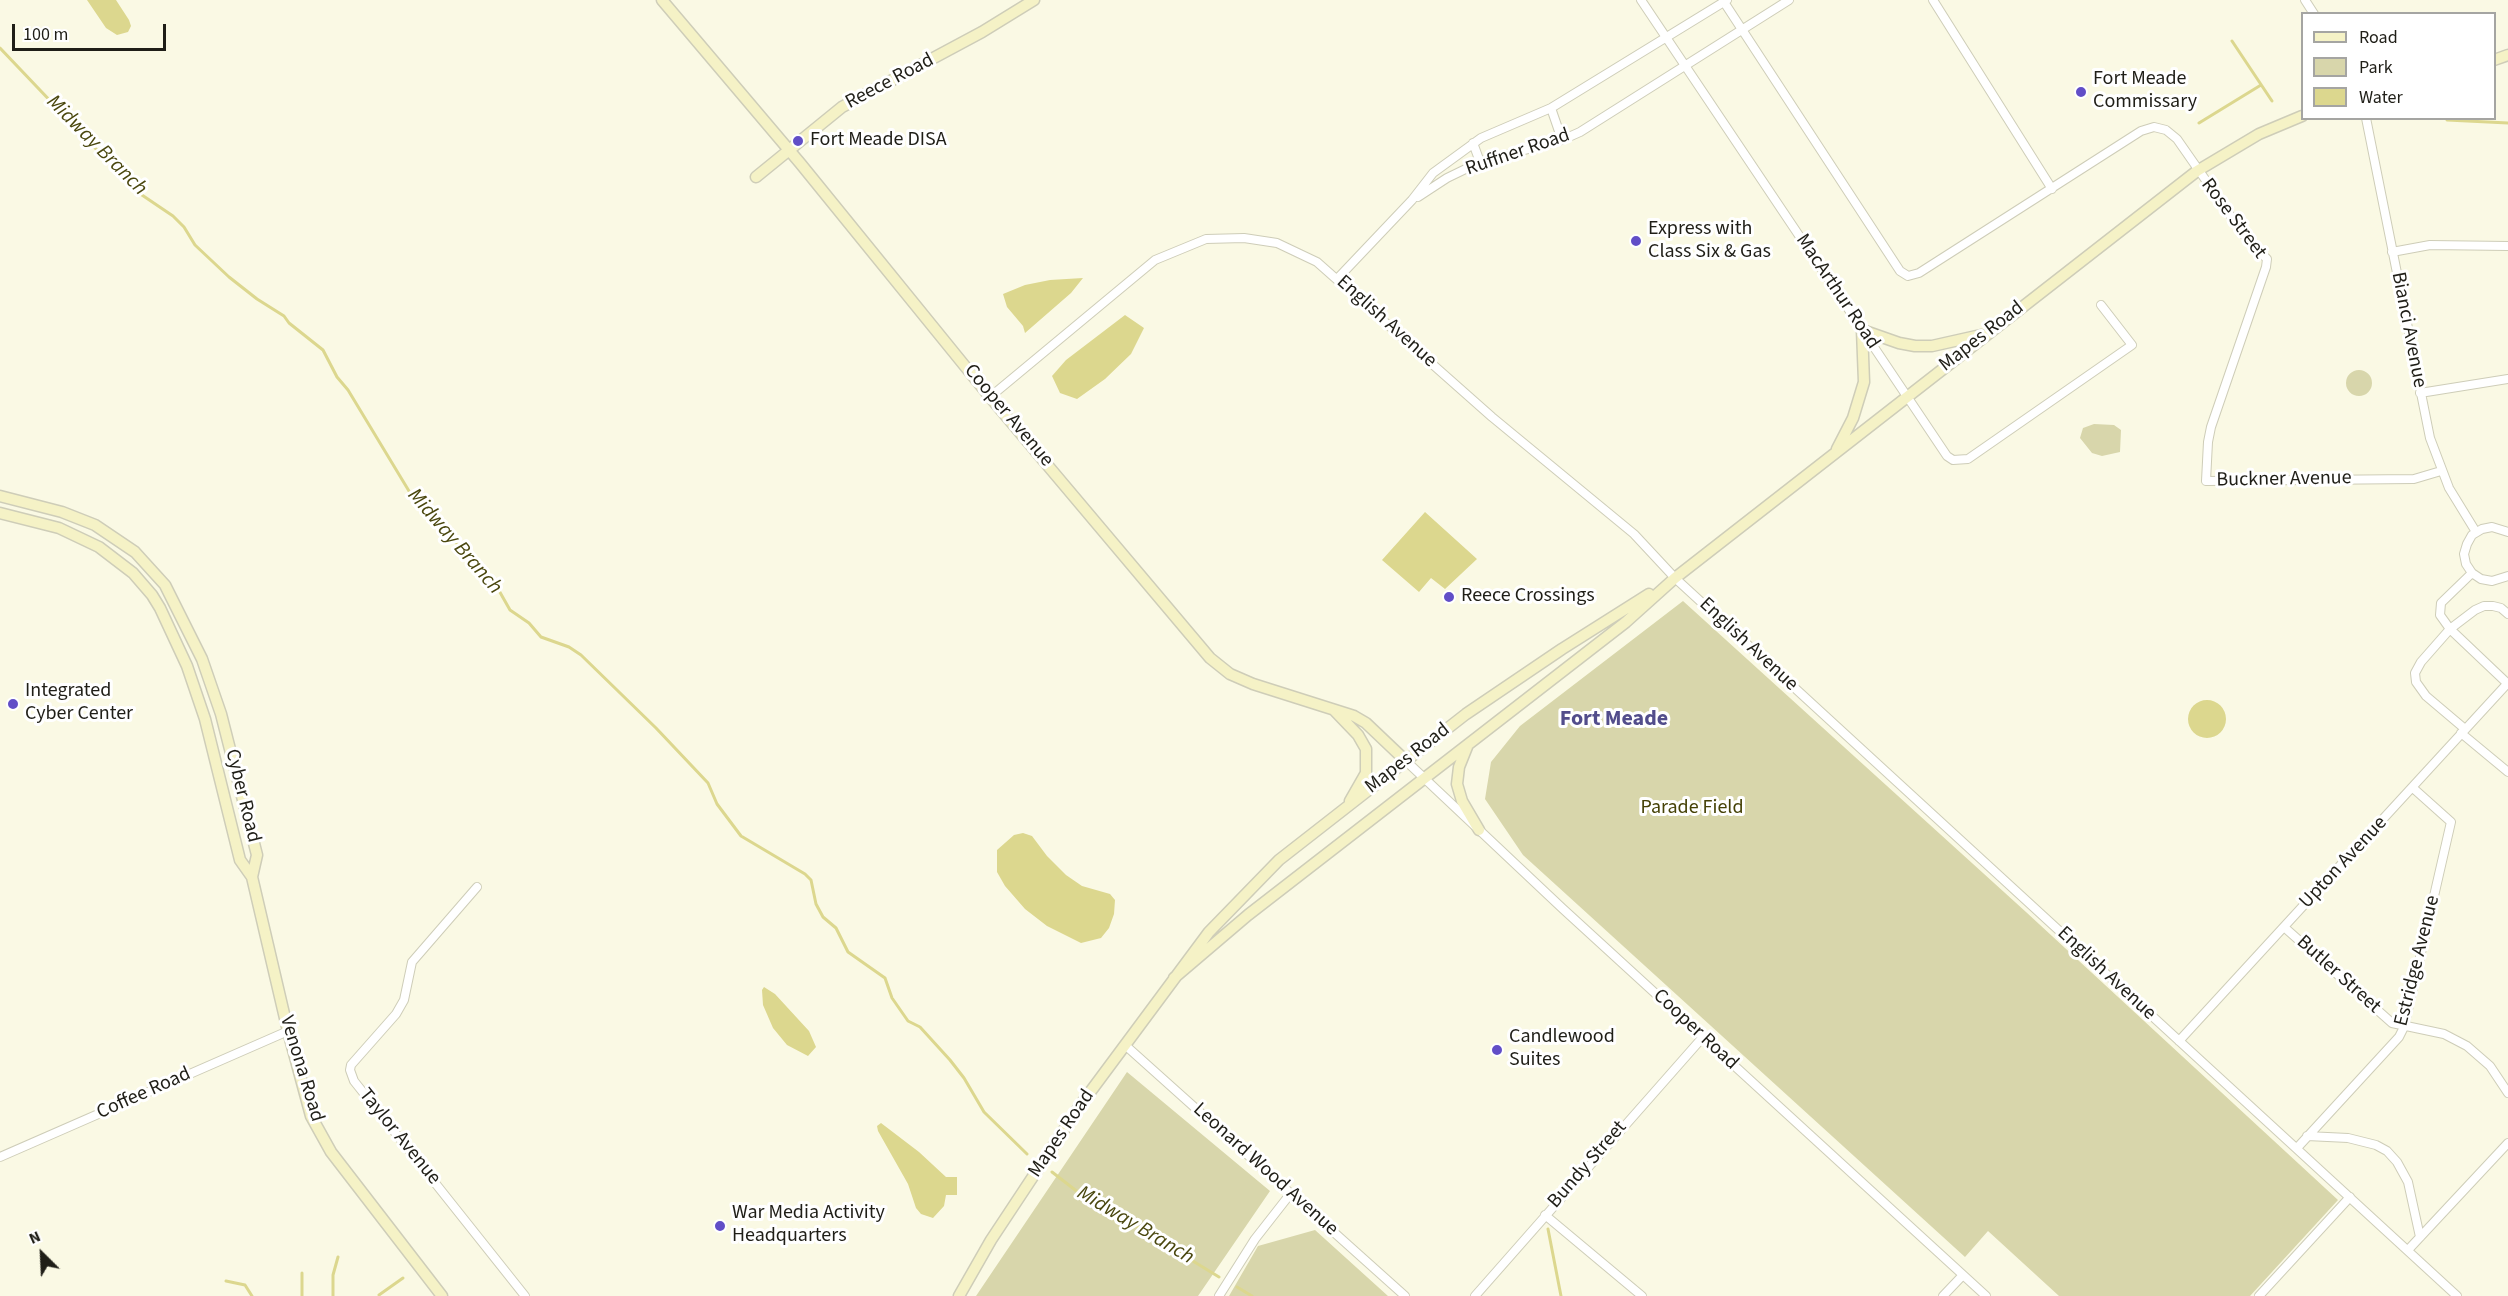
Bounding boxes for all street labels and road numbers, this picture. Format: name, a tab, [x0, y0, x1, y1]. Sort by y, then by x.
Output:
street label: Reece Road	[842, 49, 938, 115]
street label: Ruffner Road	[1463, 124, 1573, 182]
street label: Rose Street	[2195, 174, 2271, 264]
street label: MacArthur Road	[1790, 230, 1884, 354]
street label: Bianci Avenue	[2385, 270, 2431, 390]
street label: English Avenue	[1331, 271, 1441, 373]
street label: Mapes Road	[1935, 296, 2029, 378]
street label: Cooper Avenue	[958, 360, 1058, 472]
street label: Buckner Avenue	[2216, 467, 2352, 493]
street label: English Avenue	[1694, 593, 1802, 697]
street label: Mapes Road	[1361, 718, 1455, 800]
street label: Cyber Road	[219, 747, 265, 845]
street label: Upton Avenue	[2295, 812, 2393, 914]
street label: Estridge Avenue	[2390, 893, 2446, 1029]
street label: English Avenue	[2052, 922, 2160, 1026]
street label: Butler Street	[2291, 931, 2385, 1019]
street label: Cooper Road	[1647, 984, 1743, 1076]
street label: Venona Road	[273, 1013, 329, 1125]
street label: Coffee Road	[93, 1063, 195, 1125]
street label: Taylor Avenue	[353, 1084, 445, 1190]
street label: Mapes Road	[1024, 1085, 1100, 1183]
street label: Leonard Wood Avenue	[1187, 1098, 1343, 1242]
street label: Bundy Street	[1543, 1116, 1633, 1214]

